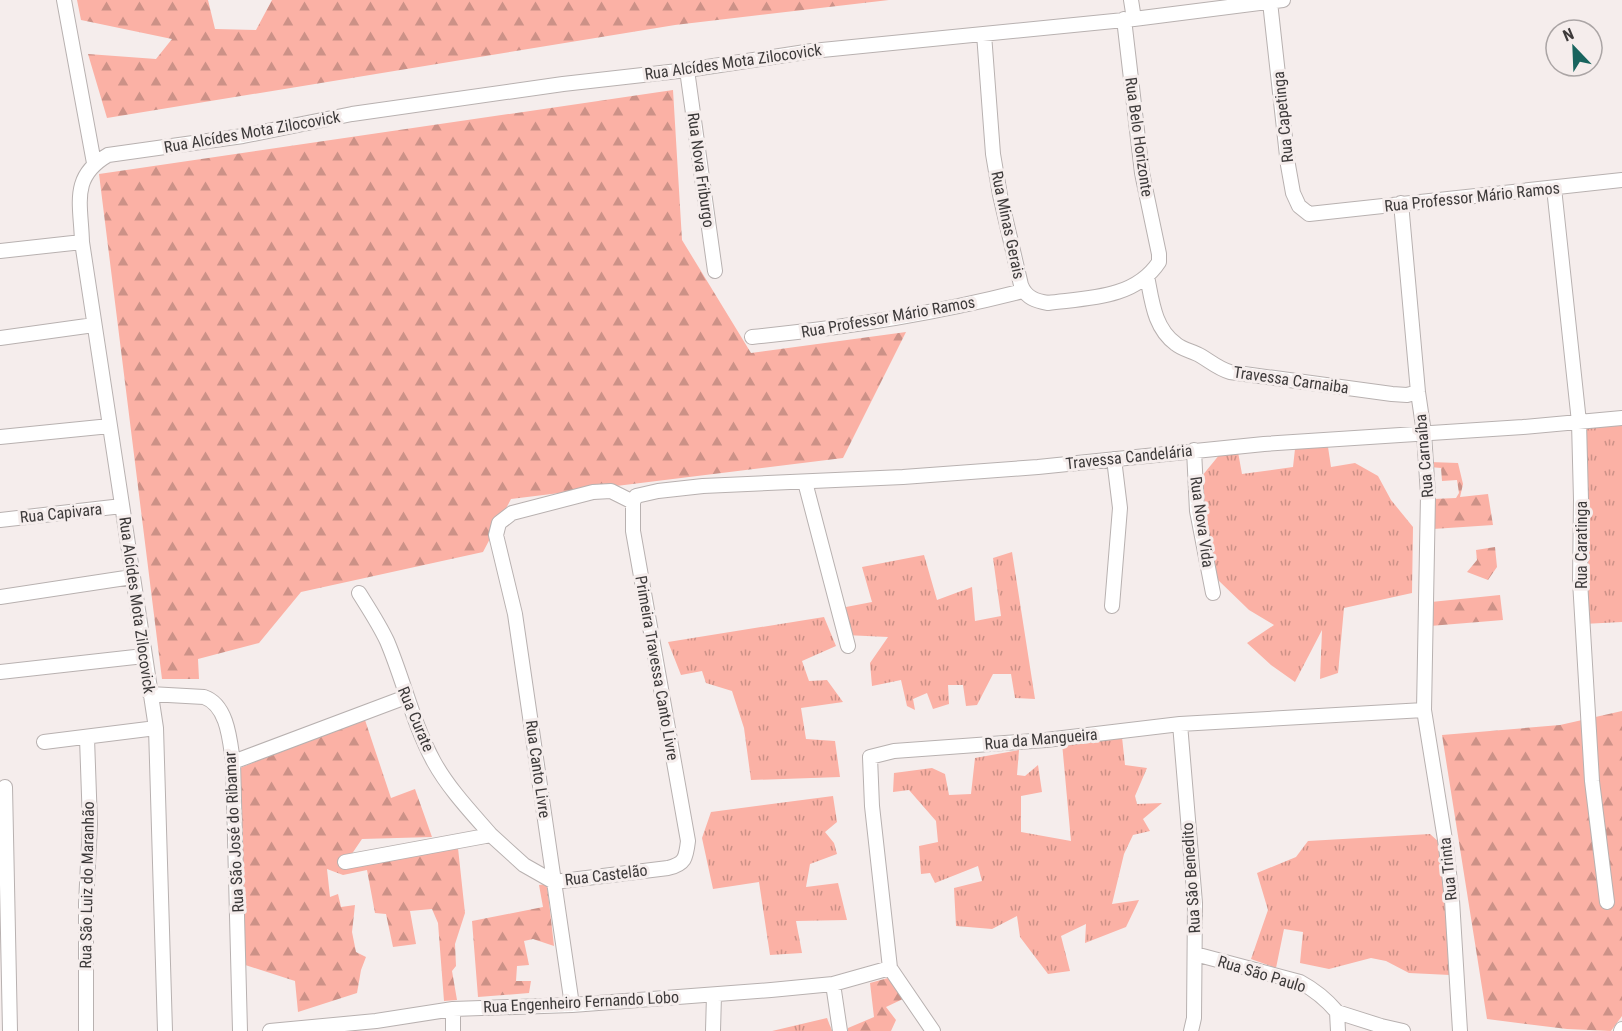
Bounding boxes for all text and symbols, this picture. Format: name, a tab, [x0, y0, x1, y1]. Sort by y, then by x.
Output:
north arrow	[1544, 18, 1604, 78]
text: N	[1560, 24, 1577, 45]
street label: Rua Alcídes Mota Zilocovick	[643, 40, 823, 84]
street label: Rua Capetinga	[1269, 71, 1297, 163]
street label: Rua Belo Horizonte	[1121, 76, 1157, 198]
street label: Rua Alcídes Mota Zilocovick	[163, 107, 342, 157]
street label: Rua Nova Friburgo	[684, 111, 718, 229]
street label: Rua Minas Gerais	[987, 169, 1029, 281]
street label: Rua Professor Mário Ramos	[1383, 178, 1561, 216]
street label: Rua Professor Mário Ramos	[800, 292, 976, 342]
street label: Travessa Carnaiba	[1232, 363, 1350, 397]
street label: Rua Carnaíba	[1411, 413, 1437, 499]
street label: Travessa Candelária	[1065, 441, 1193, 473]
street label: Rua Nova Vida	[1186, 475, 1218, 569]
street label: Rua Capivara	[19, 499, 103, 527]
street label: Rua Caratinga	[1572, 501, 1591, 589]
street label: Rua Alcídes Mota Zilocovick	[115, 515, 159, 695]
street label: Primeira Travessa Canto Livre	[631, 574, 683, 762]
street label: Rua Curate	[394, 684, 438, 754]
street label: Rua Canto Livre	[522, 719, 554, 819]
street label: Rua da Mangueira	[984, 725, 1098, 753]
street label: Rua São José do Ribamar	[220, 751, 248, 913]
street label: Rua São Luiz do Maranhão	[76, 801, 98, 969]
street label: Rua São Benedito	[1178, 822, 1204, 934]
street label: Rua Trinta	[1435, 836, 1461, 902]
street label: Rua Castelão	[564, 861, 648, 889]
street label: Rua São Paulo	[1216, 952, 1308, 996]
street label: Rua Engenheiro Fernando Lobo	[483, 987, 679, 1017]

